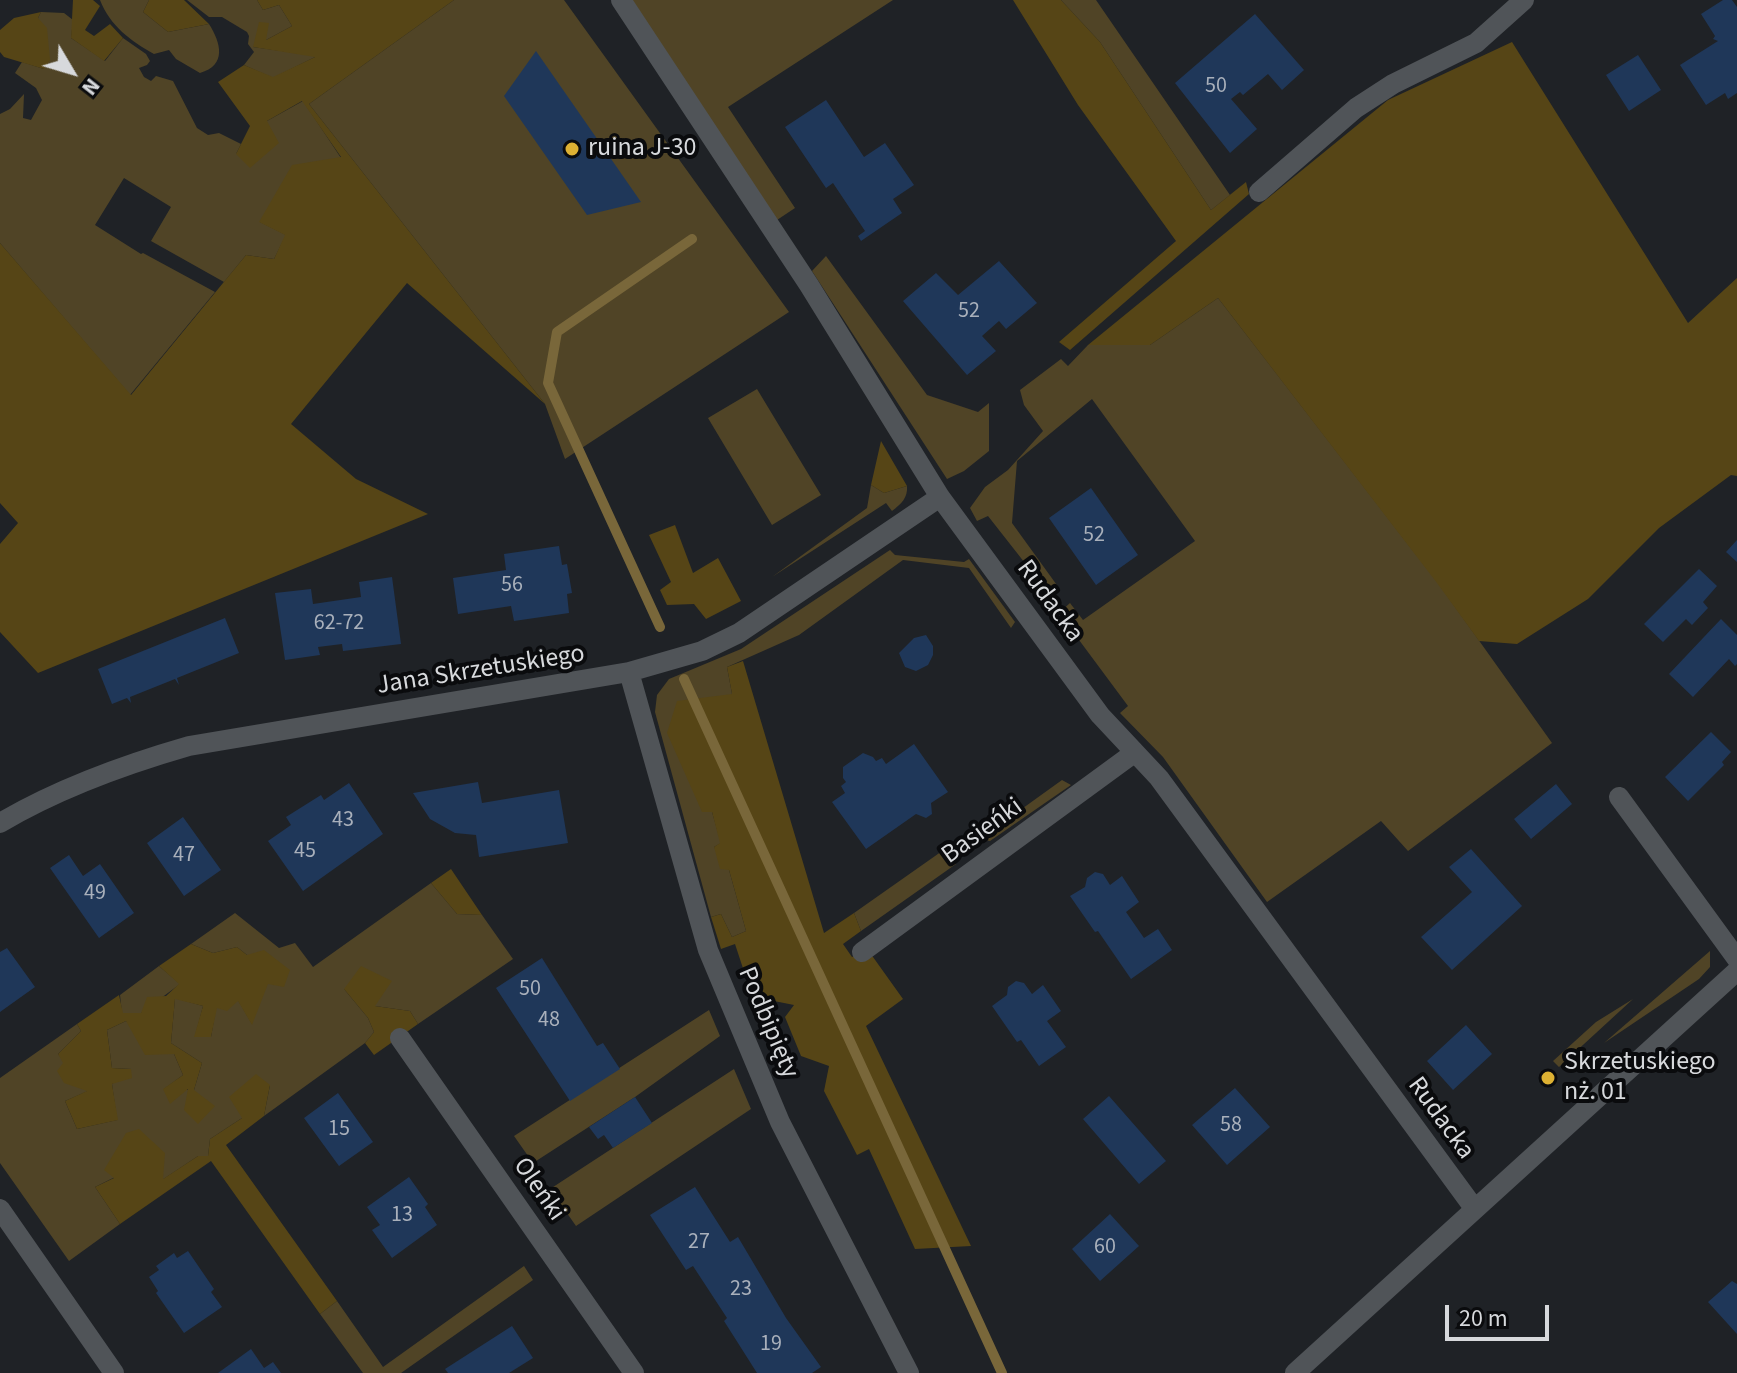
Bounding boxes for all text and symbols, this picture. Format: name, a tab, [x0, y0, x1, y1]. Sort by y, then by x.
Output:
north arrow	[32, 32, 112, 112]
text: N	[74, 71, 108, 102]
house number: 50	[1205, 74, 1227, 100]
place label: ruina J-30	[588, 133, 696, 165]
marker: ruina J-30	[563, 140, 581, 158]
house number: 52	[958, 299, 980, 325]
house number: 52	[1083, 523, 1105, 549]
street label: Rudacka	[1009, 555, 1089, 649]
house number: 56	[501, 573, 523, 599]
house number: 62-72	[314, 611, 364, 637]
street label: Jana Skrzetuskiego	[375, 639, 587, 703]
street label: Basieńki	[937, 792, 1029, 872]
house number: 43	[332, 808, 354, 834]
house number: 45	[294, 839, 316, 865]
house number: 47	[173, 843, 195, 869]
house number: 49	[84, 881, 106, 907]
street label: Podbipięty	[730, 963, 804, 1083]
house number: 50	[519, 977, 541, 1003]
house number: 48	[538, 1008, 560, 1034]
place label: Skrzetuskiego nż. 01	[1564, 1047, 1716, 1108]
marker: Skrzetuskiego nż. 01	[1539, 1069, 1557, 1087]
street label: Rudacka	[1400, 1072, 1480, 1166]
house number: 58	[1220, 1113, 1242, 1139]
house number: 15	[328, 1117, 350, 1143]
street label: Oleńki	[505, 1152, 571, 1228]
house number: 13	[391, 1203, 413, 1229]
house number: 27	[688, 1230, 710, 1256]
house number: 60	[1094, 1235, 1116, 1261]
house number: 23	[730, 1277, 752, 1303]
scale bar	[1449, 1289, 1553, 1339]
text: 20 m	[1459, 1301, 1508, 1336]
house number: 19	[760, 1332, 782, 1358]

